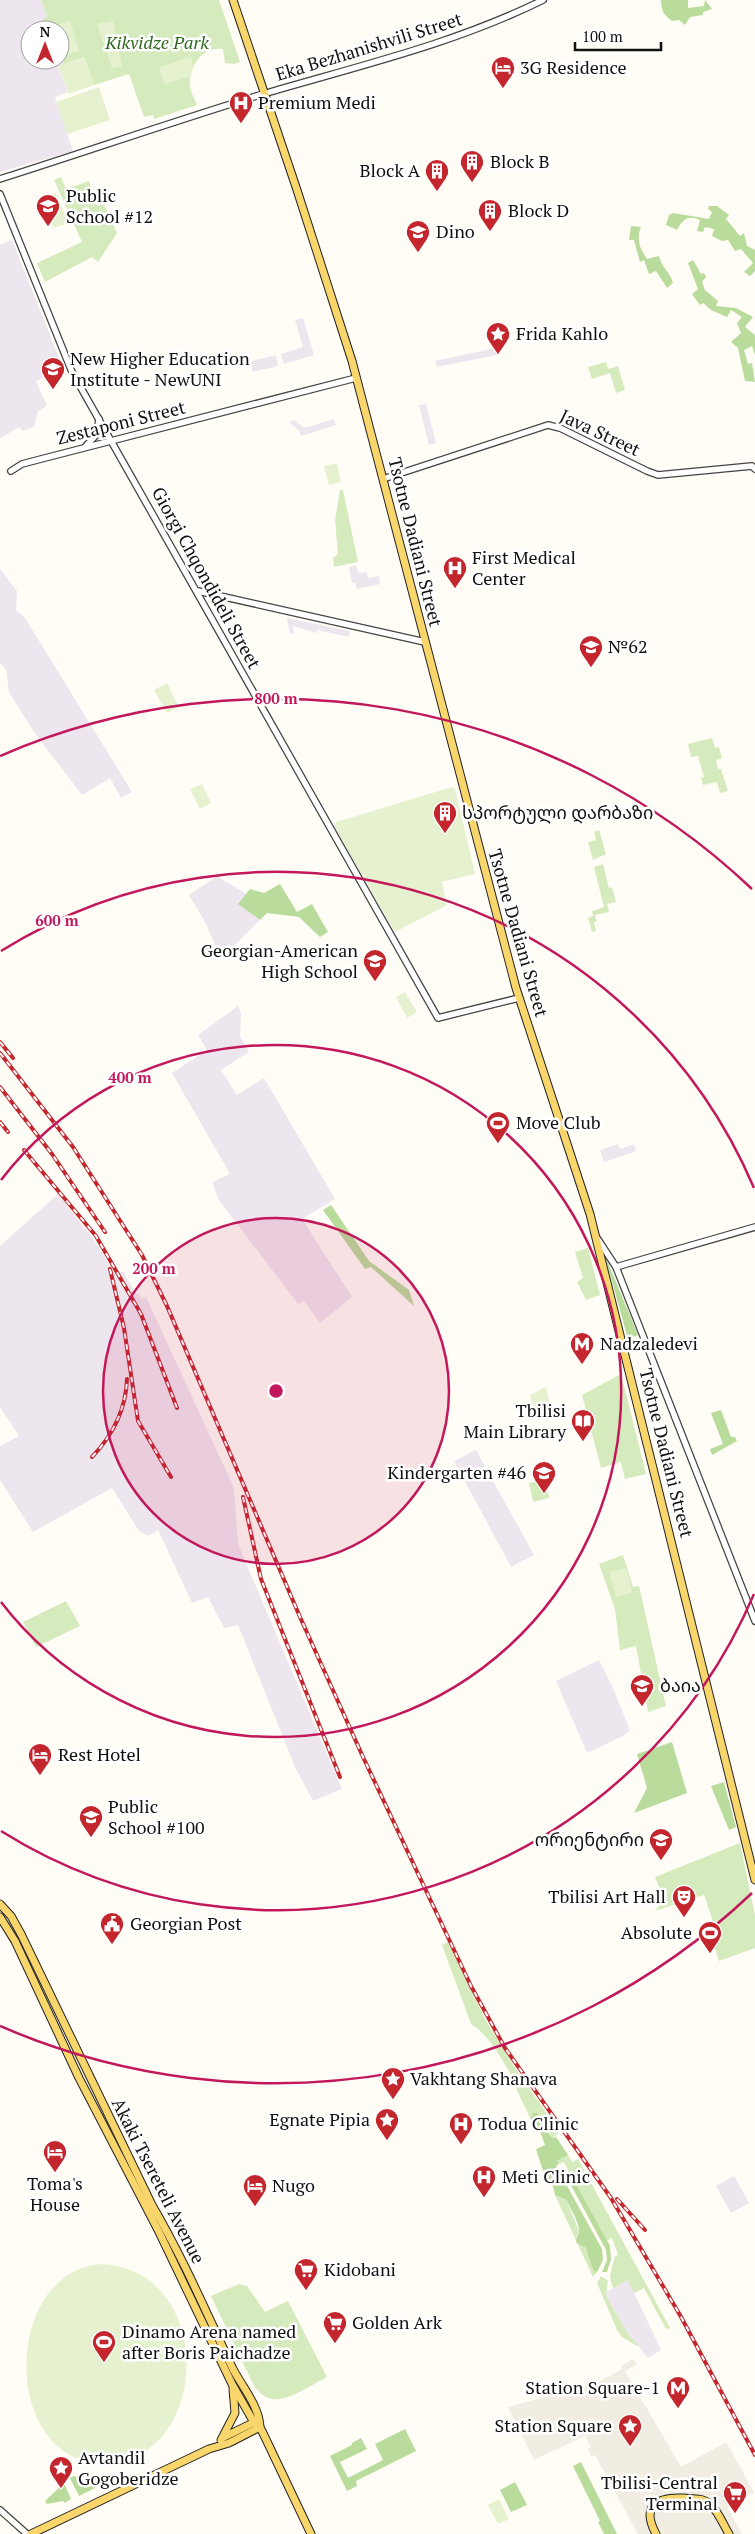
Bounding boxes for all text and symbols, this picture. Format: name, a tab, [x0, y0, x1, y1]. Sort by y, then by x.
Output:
street label: Eka Bezhanishvili Street	[273, 6, 465, 86]
north arrow	[20, 20, 70, 70]
scale bar	[575, 20, 661, 52]
text: N	[40, 22, 51, 41]
text: 100 m	[582, 26, 623, 46]
park label: Kikvidze Park	[104, 30, 209, 54]
hotel icon: 3G Residence	[490, 55, 516, 89]
place label: 3G Residence	[520, 55, 627, 79]
hospital icon: Premium Medi	[228, 90, 254, 124]
place label: Premium Medi	[258, 90, 376, 114]
building icon: Block B	[459, 149, 485, 183]
place label: Block B	[490, 149, 550, 173]
place label: Block A	[360, 158, 421, 182]
building icon: Block A	[424, 158, 450, 192]
place label: Public School #12	[66, 183, 153, 228]
school or university icon: Public School #12	[35, 193, 61, 227]
building icon: Block D	[477, 198, 503, 232]
place label: Block D	[508, 198, 569, 222]
school or university icon: Dino	[405, 219, 431, 253]
place label: Dino	[436, 219, 475, 243]
place icon: Frida Kahlo	[485, 321, 511, 355]
place label: Frida Kahlo	[516, 321, 608, 345]
place label: New Higher Education Institute - NewUNI	[70, 346, 250, 391]
school or university icon: New Higher Education Institute - NewUNI	[40, 356, 66, 390]
street label: Zestaponi Street	[54, 394, 188, 450]
street label: Java Street	[556, 403, 645, 461]
street label: Tsotne Dadiani Street	[383, 455, 449, 629]
street label: Giorgi Chqondideli Street	[147, 482, 267, 673]
place label: First Medical Center	[472, 545, 576, 590]
hospital icon: First Medical Center	[442, 555, 468, 589]
school or university icon: №62	[578, 634, 604, 668]
place label: №62	[608, 634, 647, 658]
text: 800 m	[254, 688, 298, 708]
building icon: სპორტული დარბაზი	[432, 800, 458, 834]
place label: სპორტული დარბაზი	[462, 800, 653, 824]
street label: Tsotne Dadiani Street	[483, 846, 555, 1020]
text: 600 m	[35, 910, 79, 930]
place label: Georgian-American High School	[201, 938, 358, 983]
school or university icon: Georgian-American High School	[362, 948, 388, 982]
text: 400 m	[108, 1067, 152, 1087]
sports icon: Move Club	[485, 1110, 511, 1144]
place label: Move Club	[516, 1110, 601, 1134]
text: 200 m	[132, 1258, 176, 1278]
metro station icon: Nadzaledevi	[569, 1331, 595, 1365]
place label: Nadzaledevi	[600, 1331, 698, 1355]
street label: Tsotne Dadiani Street	[634, 1366, 700, 1540]
centre of rings	[267, 1382, 285, 1400]
place label: Tbilisi Main Library	[463, 1398, 567, 1443]
library icon: Tbilisi Main Library	[570, 1408, 596, 1442]
place label: Kindergarten #46	[387, 1460, 526, 1484]
school or university icon: Kindergarten #46	[531, 1460, 557, 1494]
school or university icon: ბაია	[629, 1673, 655, 1707]
place label: ბაია	[660, 1673, 701, 1697]
hotel icon: Rest Hotel	[27, 1742, 53, 1776]
place label: Rest Hotel	[58, 1742, 141, 1766]
place label: Public School #100	[108, 1794, 205, 1839]
school or university icon: Public School #100	[78, 1804, 104, 1838]
place label: ორიენტირი	[535, 1827, 644, 1851]
school or university icon: ორიენტირი	[648, 1827, 674, 1861]
place label: Tbilisi Art Hall	[548, 1884, 666, 1908]
theatre icon: Tbilisi Art Hall	[671, 1884, 697, 1918]
public building icon: Georgian Post	[99, 1911, 125, 1945]
place label: Georgian Post	[130, 1911, 242, 1935]
place label: Absolute	[621, 1920, 692, 1944]
sports icon: Absolute	[697, 1920, 723, 1954]
place icon: Vakhtang Shanava	[380, 2066, 406, 2100]
place label: Vakhtang Shanava	[410, 2066, 557, 2090]
street label: Akaki Tsereteli Avenue	[107, 2094, 211, 2267]
place label: Egnate Pipia	[269, 2107, 370, 2131]
place icon: Egnate Pipia	[374, 2107, 400, 2141]
hospital icon: Todua Clinic	[448, 2111, 474, 2145]
place label: Todua Clinic	[478, 2111, 579, 2135]
hotel icon: Toma's House	[42, 2139, 68, 2173]
hospital icon: Meti Clinic	[471, 2164, 497, 2198]
place label: Meti Clinic	[502, 2164, 590, 2188]
place label: Toma's House	[27, 2171, 83, 2216]
hotel icon: Nugo	[242, 2173, 268, 2207]
place label: Nugo	[272, 2173, 315, 2197]
supermarket icon: Kidobani	[293, 2257, 319, 2291]
place label: Kidobani	[324, 2257, 396, 2281]
supermarket icon: Golden Ark	[322, 2310, 348, 2344]
place label: Golden Ark	[352, 2310, 443, 2334]
place label: Dinamo Arena named after Boris Paichadze	[122, 2319, 296, 2364]
sports icon: Dinamo Arena named after Boris Paichadze	[91, 2329, 117, 2363]
place label: Station Square-1	[525, 2375, 660, 2399]
metro station icon: Station Square-1	[665, 2375, 691, 2409]
place label: Station Square	[495, 2413, 612, 2437]
place icon: Station Square	[617, 2413, 643, 2447]
place label: Avtandil Gogoberidze	[78, 2445, 179, 2490]
place icon: Avtandil Gogoberidze	[48, 2455, 74, 2489]
place label: Tbilisi-Central Terminal	[601, 2470, 718, 2515]
supermarket icon: Tbilisi-Central Terminal	[722, 2480, 748, 2514]

